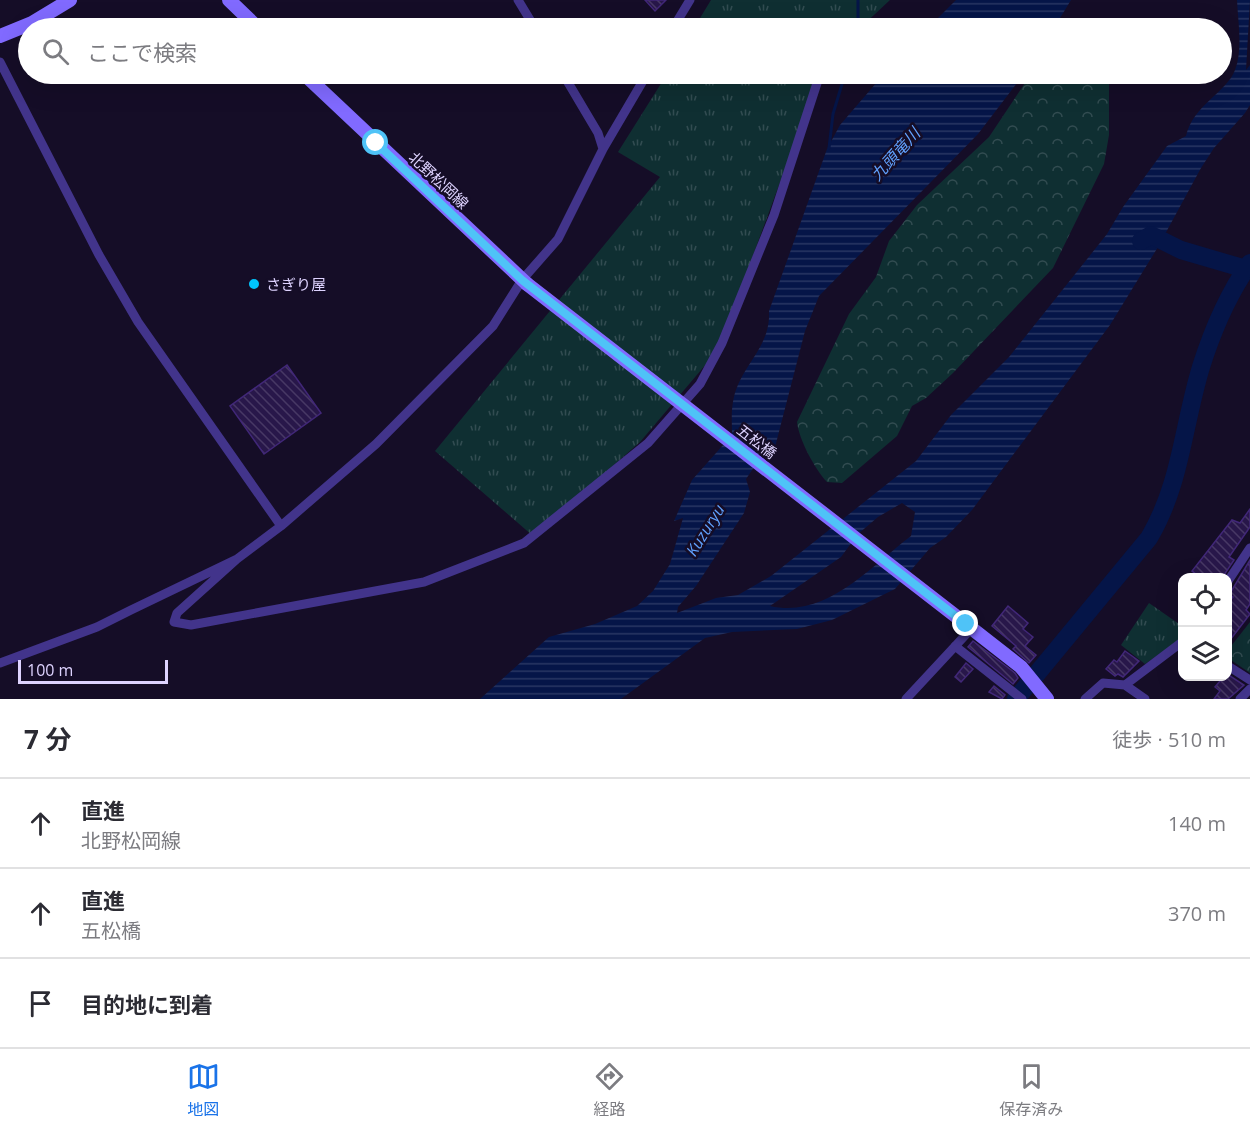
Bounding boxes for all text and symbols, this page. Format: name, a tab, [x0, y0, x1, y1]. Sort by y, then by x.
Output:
search box	[18, 18, 1232, 84]
icon: search	[39, 35, 72, 68]
text: ここで検索	[87, 37, 197, 67]
water label: 九頭竜川	[865, 121, 926, 185]
route start	[362, 129, 388, 155]
street label: 北野松岡線	[405, 147, 473, 213]
place label: さぎり屋	[266, 274, 326, 294]
marker: さぎり屋	[247, 277, 261, 291]
street label: 五松橋	[733, 419, 781, 463]
water label: Kuzuryu	[680, 500, 730, 560]
map controls	[1178, 573, 1232, 681]
button: locate	[1178, 573, 1232, 627]
route end	[952, 610, 978, 636]
button: layers	[1178, 627, 1232, 681]
scale bar	[18, 657, 168, 684]
text: 100 m	[27, 659, 73, 681]
text: 7 分	[24, 721, 72, 757]
text: 徒歩 · 510 m	[1112, 726, 1226, 753]
text: 直進	[81, 795, 125, 825]
icon: ahead	[24, 807, 57, 840]
text: 140 m	[1168, 810, 1226, 837]
text: 北野松岡線	[81, 827, 181, 854]
text: 直進	[81, 885, 125, 915]
icon: ahead	[24, 897, 57, 930]
text: 370 m	[1168, 900, 1226, 927]
text: 五松橋	[81, 917, 141, 944]
icon: arrive	[24, 987, 57, 1020]
text: 目的地に到着	[81, 989, 213, 1019]
tab: 地図	[187, 1060, 220, 1120]
tab: 経路	[593, 1060, 626, 1120]
tab: 保存済み	[999, 1060, 1063, 1120]

